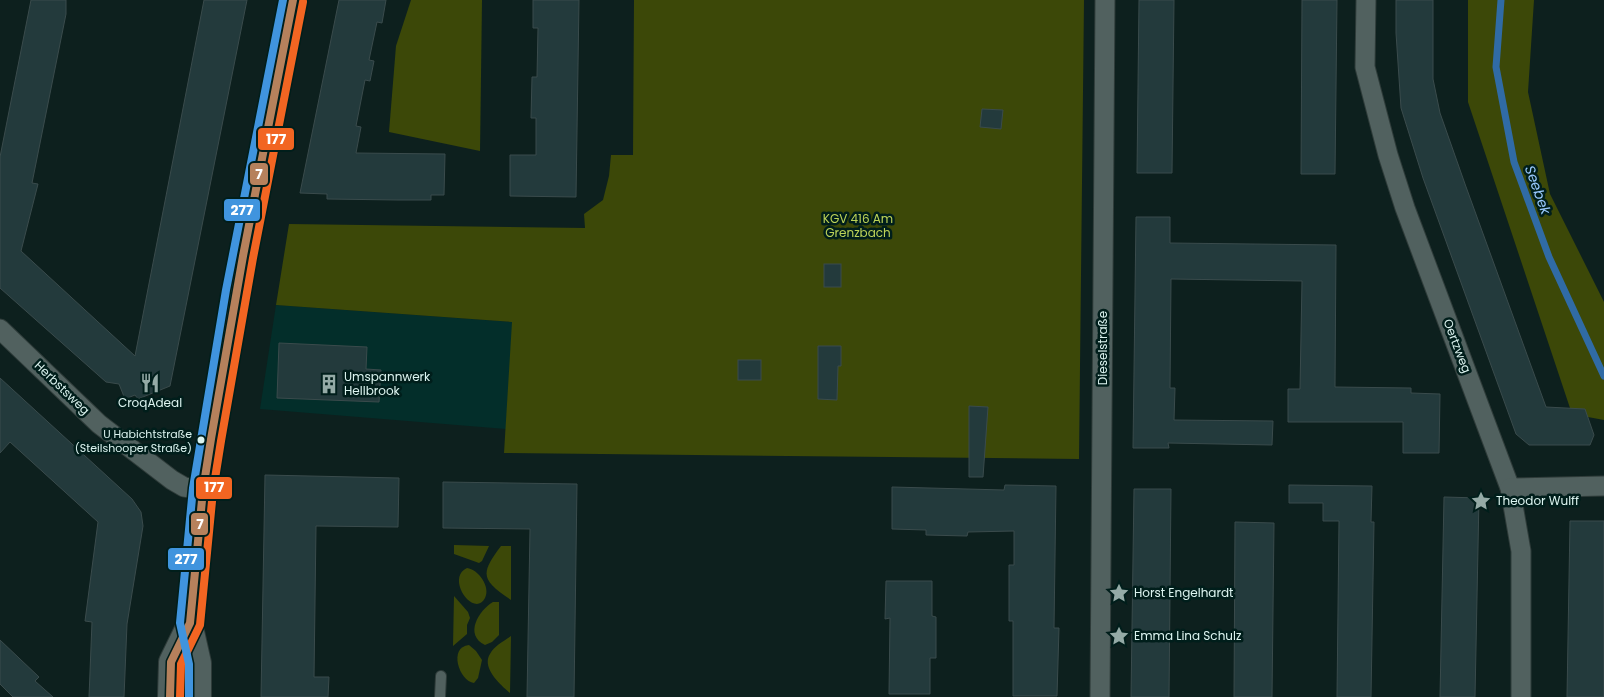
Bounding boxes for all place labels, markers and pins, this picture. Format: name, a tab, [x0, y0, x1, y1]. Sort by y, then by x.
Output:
place label: Umspannwerk Hellbrook	[344, 368, 431, 399]
restaurant icon: CroqAdeal	[139, 372, 161, 394]
building icon: Umspannwerk Hellbrook	[318, 373, 340, 395]
place label: CroqAdeal	[118, 394, 182, 411]
place label: U Habichtstraße (Steilshooper Straße)	[75, 426, 192, 456]
marker: U Habichtstraße (Steilshooper Straße)	[196, 435, 206, 445]
place icon: Theodor Wulff	[1470, 490, 1492, 512]
place label: Theodor Wulff	[1496, 492, 1579, 509]
place icon: Horst Engelhardt	[1108, 582, 1130, 604]
place label: Horst Engelhardt	[1134, 584, 1233, 601]
place icon: Emma Lina Schulz	[1108, 625, 1130, 647]
place label: Emma Lina Schulz	[1134, 627, 1241, 644]

